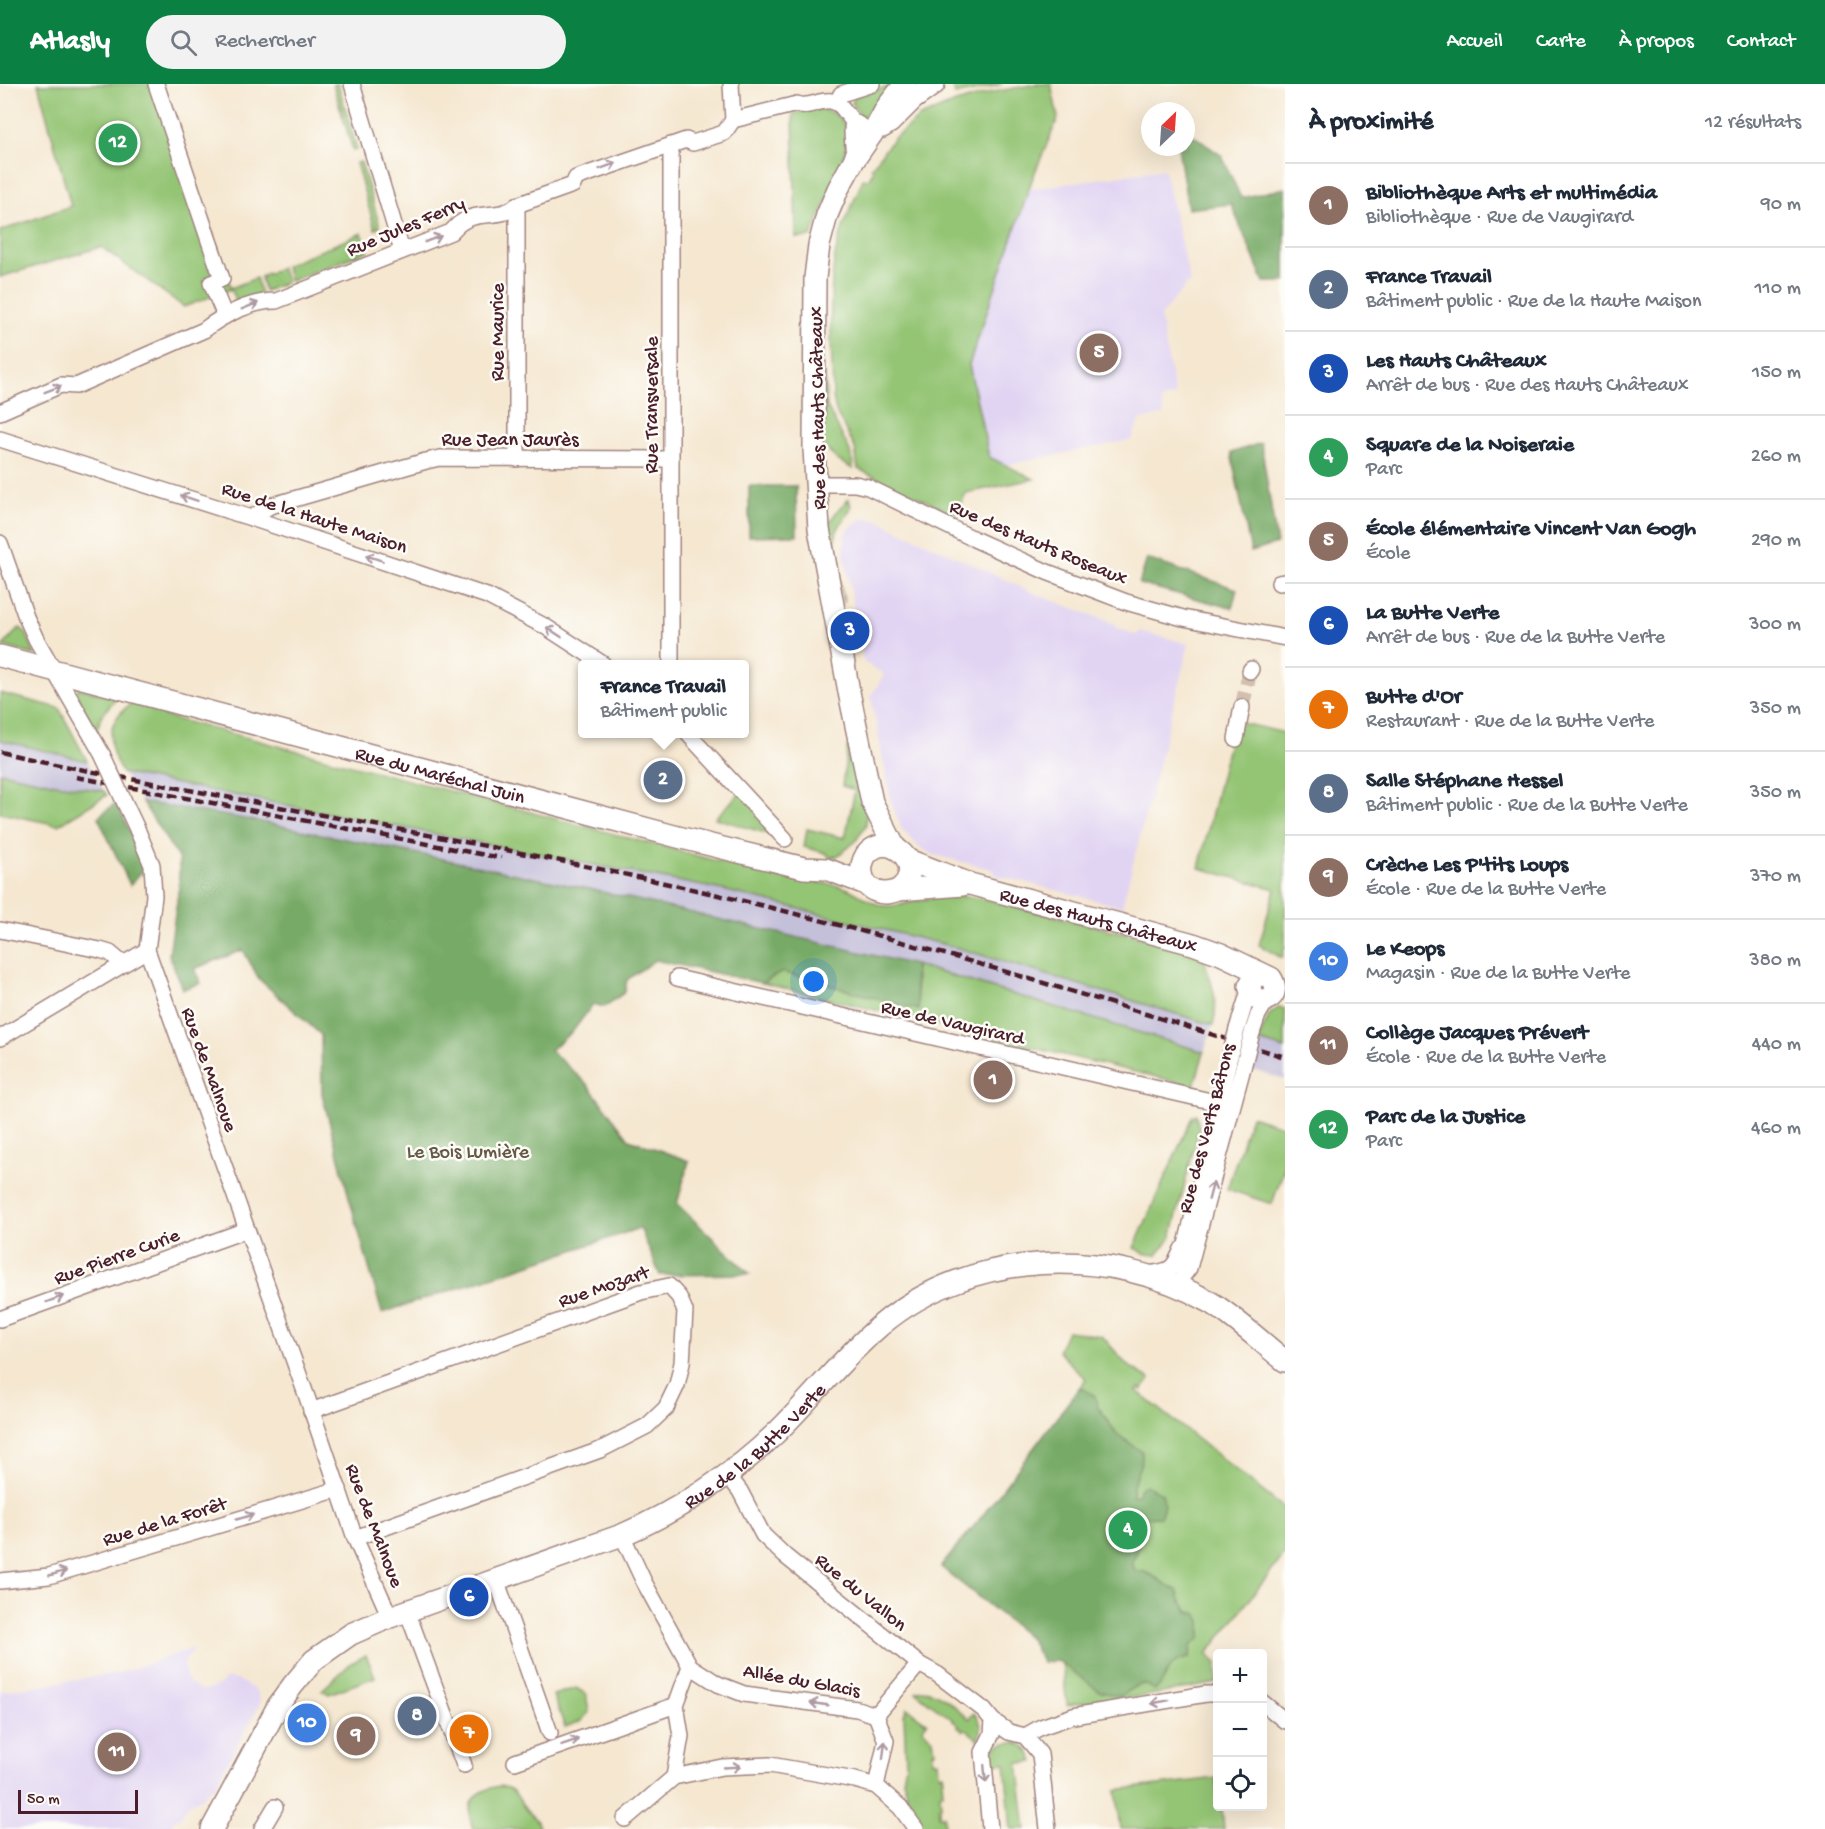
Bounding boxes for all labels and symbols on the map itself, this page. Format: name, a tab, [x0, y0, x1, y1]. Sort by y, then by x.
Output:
north arrow	[1141, 102, 1195, 156]
pin: 12	[98, 120, 138, 166]
one-way arrow	[598, 160, 617, 171]
street label: Rue Jules Ferry	[344, 193, 469, 263]
one-way arrow	[423, 233, 441, 244]
street label: Rue Maurice	[488, 282, 511, 381]
one-way arrow	[241, 300, 259, 311]
street label: Rue des Hauts Châteaux	[806, 306, 833, 510]
pin: 5	[1080, 330, 1118, 376]
street label: Rue Transversale	[642, 336, 665, 474]
one-way arrow	[43, 382, 62, 393]
street label: Rue Jean Jaurès	[441, 430, 579, 453]
street label: Rue de la Haute Maison	[218, 478, 410, 560]
one-way arrow	[180, 492, 199, 503]
street label: Rue des Hauts Roseaux	[945, 496, 1130, 592]
one-way arrow	[365, 552, 384, 563]
pin: 3	[830, 608, 870, 654]
one-way arrow	[545, 626, 562, 639]
street label: Rue du Maréchal Juin	[352, 743, 528, 811]
pin: 2	[644, 758, 682, 802]
street label: Rue des Hauts Châteaux	[997, 885, 1200, 960]
your location	[799, 967, 828, 996]
street label: Rue de Vaugirard	[878, 997, 1028, 1053]
street label: Rue de Malnoue	[175, 1005, 241, 1136]
street label: Rue des Verts Bâtons	[1175, 1041, 1242, 1216]
pin: 1	[974, 1058, 1012, 1102]
park label: Le Bois Lumière	[407, 1142, 530, 1165]
one-way arrow	[1205, 1182, 1217, 1201]
street label: Rue Pierre Curie	[51, 1225, 184, 1292]
street label: Rue Mozart	[556, 1261, 654, 1315]
one-way arrow	[45, 1293, 64, 1304]
street label: Rue de la Butte Verte	[681, 1380, 832, 1515]
street label: Rue de Malnoue	[339, 1461, 407, 1592]
street label: Rue de la Forêt	[100, 1493, 231, 1553]
pin: 4	[1108, 1508, 1148, 1552]
one-way arrow	[235, 1511, 254, 1522]
street label: Rue du Vallon	[809, 1550, 911, 1638]
one-way arrow	[48, 1567, 67, 1579]
pin: 6	[450, 1574, 488, 1620]
street label: Allée du Glacis	[741, 1661, 862, 1704]
pin: 8	[398, 1694, 436, 1738]
one-way arrow	[1150, 1697, 1170, 1708]
one-way arrow	[809, 1698, 829, 1709]
pin: 10	[288, 1700, 326, 1746]
pin: 7	[450, 1712, 488, 1756]
pin: 9	[336, 1714, 376, 1758]
pin: 11	[98, 1730, 136, 1774]
one-way arrow	[560, 1736, 579, 1747]
one-way arrow	[879, 1740, 890, 1760]
one-way arrow	[721, 1761, 741, 1772]
one-way arrow	[980, 1763, 991, 1783]
scale bar	[18, 1787, 138, 1814]

